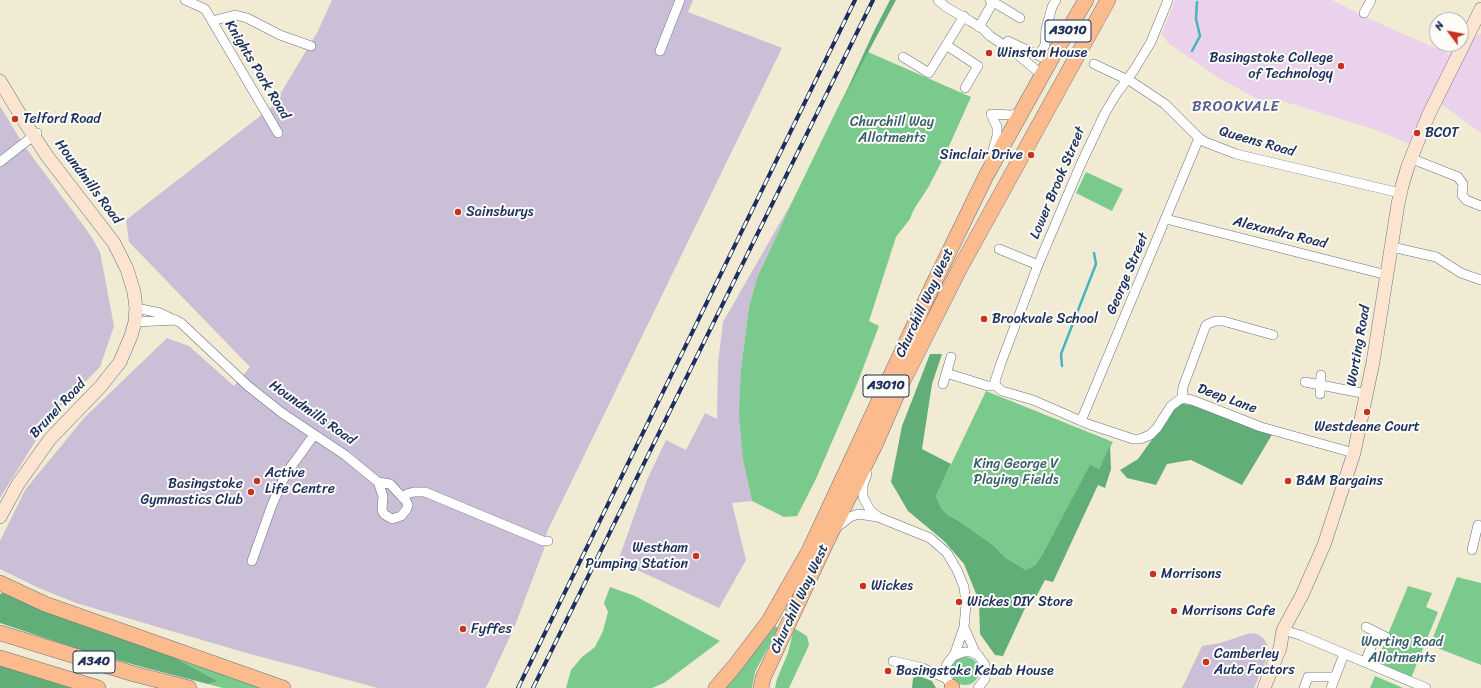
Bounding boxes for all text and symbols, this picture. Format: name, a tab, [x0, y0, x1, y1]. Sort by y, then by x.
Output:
north arrow	[1429, 12, 1469, 52]
street label: Knights Park Road	[221, 17, 293, 123]
text: N	[1429, 18, 1449, 34]
road number: A3010	[1045, 20, 1091, 42]
place label: Winston House	[997, 45, 1087, 61]
marker: Winston House	[984, 48, 994, 58]
place label: Basingstoke College of Technology	[1210, 50, 1333, 82]
marker: Basingstoke College of Technology	[1336, 61, 1346, 71]
district label: BROOKVALE	[1192, 98, 1280, 116]
place label: Telford Road	[23, 111, 101, 127]
marker: Telford Road	[10, 114, 20, 124]
park label: Churchill Way Allotments	[850, 114, 934, 146]
street label: Queens Road	[1217, 123, 1297, 161]
street label: Lower Brook Street	[1027, 124, 1089, 242]
place label: BCOT	[1425, 125, 1459, 141]
marker: BCOT	[1412, 128, 1422, 138]
street label: Houndmills Road	[51, 136, 125, 228]
place label: Sinclair Drive	[940, 147, 1023, 163]
marker: Sinclair Drive	[1026, 150, 1036, 160]
place label: Sainsburys	[466, 204, 533, 220]
marker: Sainsburys	[453, 207, 463, 217]
street label: Alexandra Road	[1231, 213, 1329, 253]
street label: George Street	[1103, 231, 1153, 317]
street label: Churchill Way West	[892, 246, 958, 360]
street label: Worting Road	[1344, 304, 1374, 388]
place label: Brookvale School	[992, 311, 1098, 327]
marker: Brookvale School	[979, 314, 989, 324]
road number: A3010	[863, 375, 909, 397]
street label: Brunel Road	[26, 376, 90, 442]
street label: Houndmills Road	[266, 377, 358, 449]
street label: Deep Lane	[1195, 380, 1259, 418]
marker: Westdeane Court	[1362, 407, 1372, 417]
place label: Westdeane Court	[1314, 419, 1420, 435]
park label: King George V Playing Fields	[973, 456, 1059, 488]
place label: Active Life Centre	[265, 465, 335, 498]
place label: B&M Bargains	[1296, 473, 1383, 489]
place label: Basingstoke Gymnastics Club	[140, 476, 243, 508]
marker: Active Life Centre	[252, 476, 262, 486]
marker: B&M Bargains	[1283, 476, 1293, 486]
marker: Basingstoke Gymnastics Club	[246, 487, 256, 497]
place label: Westham Pumping Station	[585, 540, 688, 572]
street label: Churchill Way West	[767, 542, 833, 656]
marker: Westham Pumping Station	[691, 551, 701, 561]
place label: Morrisons	[1161, 566, 1222, 582]
marker: Morrisons	[1148, 569, 1158, 579]
place label: Wickes	[871, 578, 913, 594]
marker: Wickes	[858, 581, 868, 591]
place label: Wickes DIY Store	[967, 594, 1073, 610]
marker: Wickes DIY Store	[954, 597, 964, 607]
place label: Morrisons Cafe	[1182, 603, 1275, 619]
marker: Morrisons Cafe	[1169, 606, 1179, 616]
place label: Fyffes	[471, 621, 512, 637]
marker: Fyffes	[458, 624, 468, 634]
park label: Worting Road Allotments	[1361, 634, 1443, 666]
place label: Camberley Auto Factors	[1214, 646, 1295, 678]
road number: A340	[73, 651, 115, 673]
marker: Camberley Auto Factors	[1201, 657, 1211, 667]
place label: Basingstoke Kebab House	[896, 663, 1054, 679]
marker: Basingstoke Kebab House	[883, 666, 893, 676]

